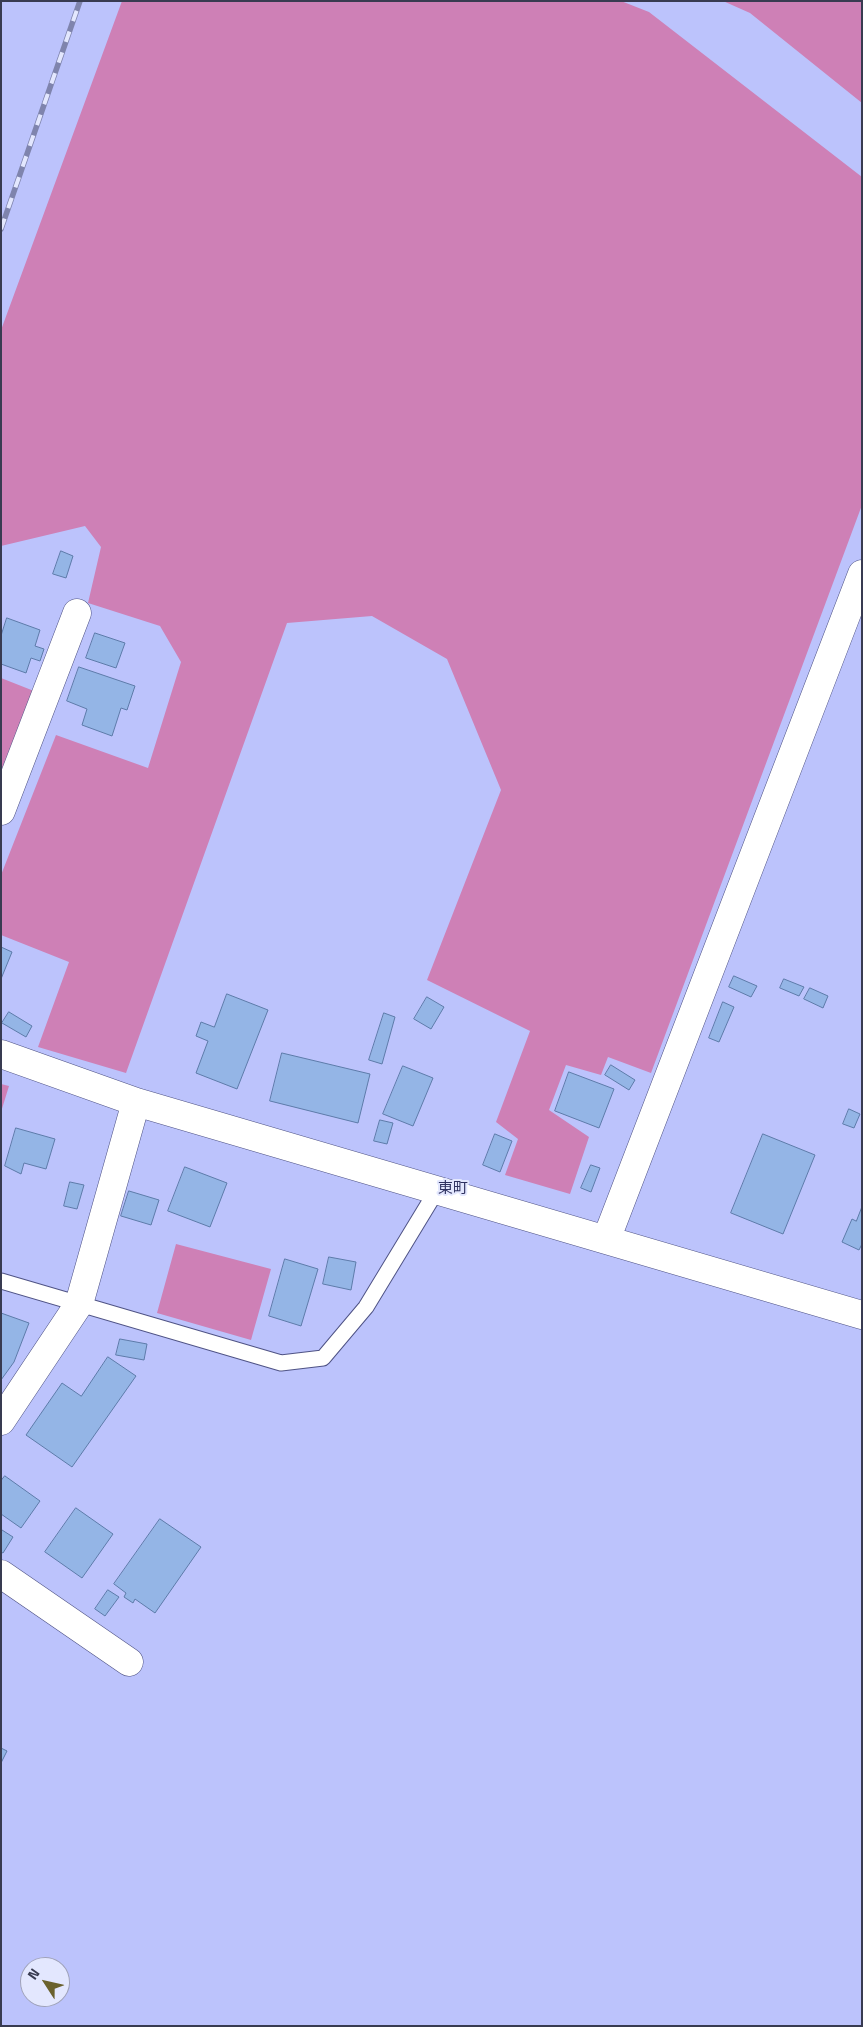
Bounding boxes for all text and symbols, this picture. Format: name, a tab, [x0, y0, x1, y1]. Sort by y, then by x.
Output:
district label: 東町	[438, 1180, 468, 1198]
north arrow	[20, 1957, 70, 2007]
text: N	[22, 1964, 45, 1984]

